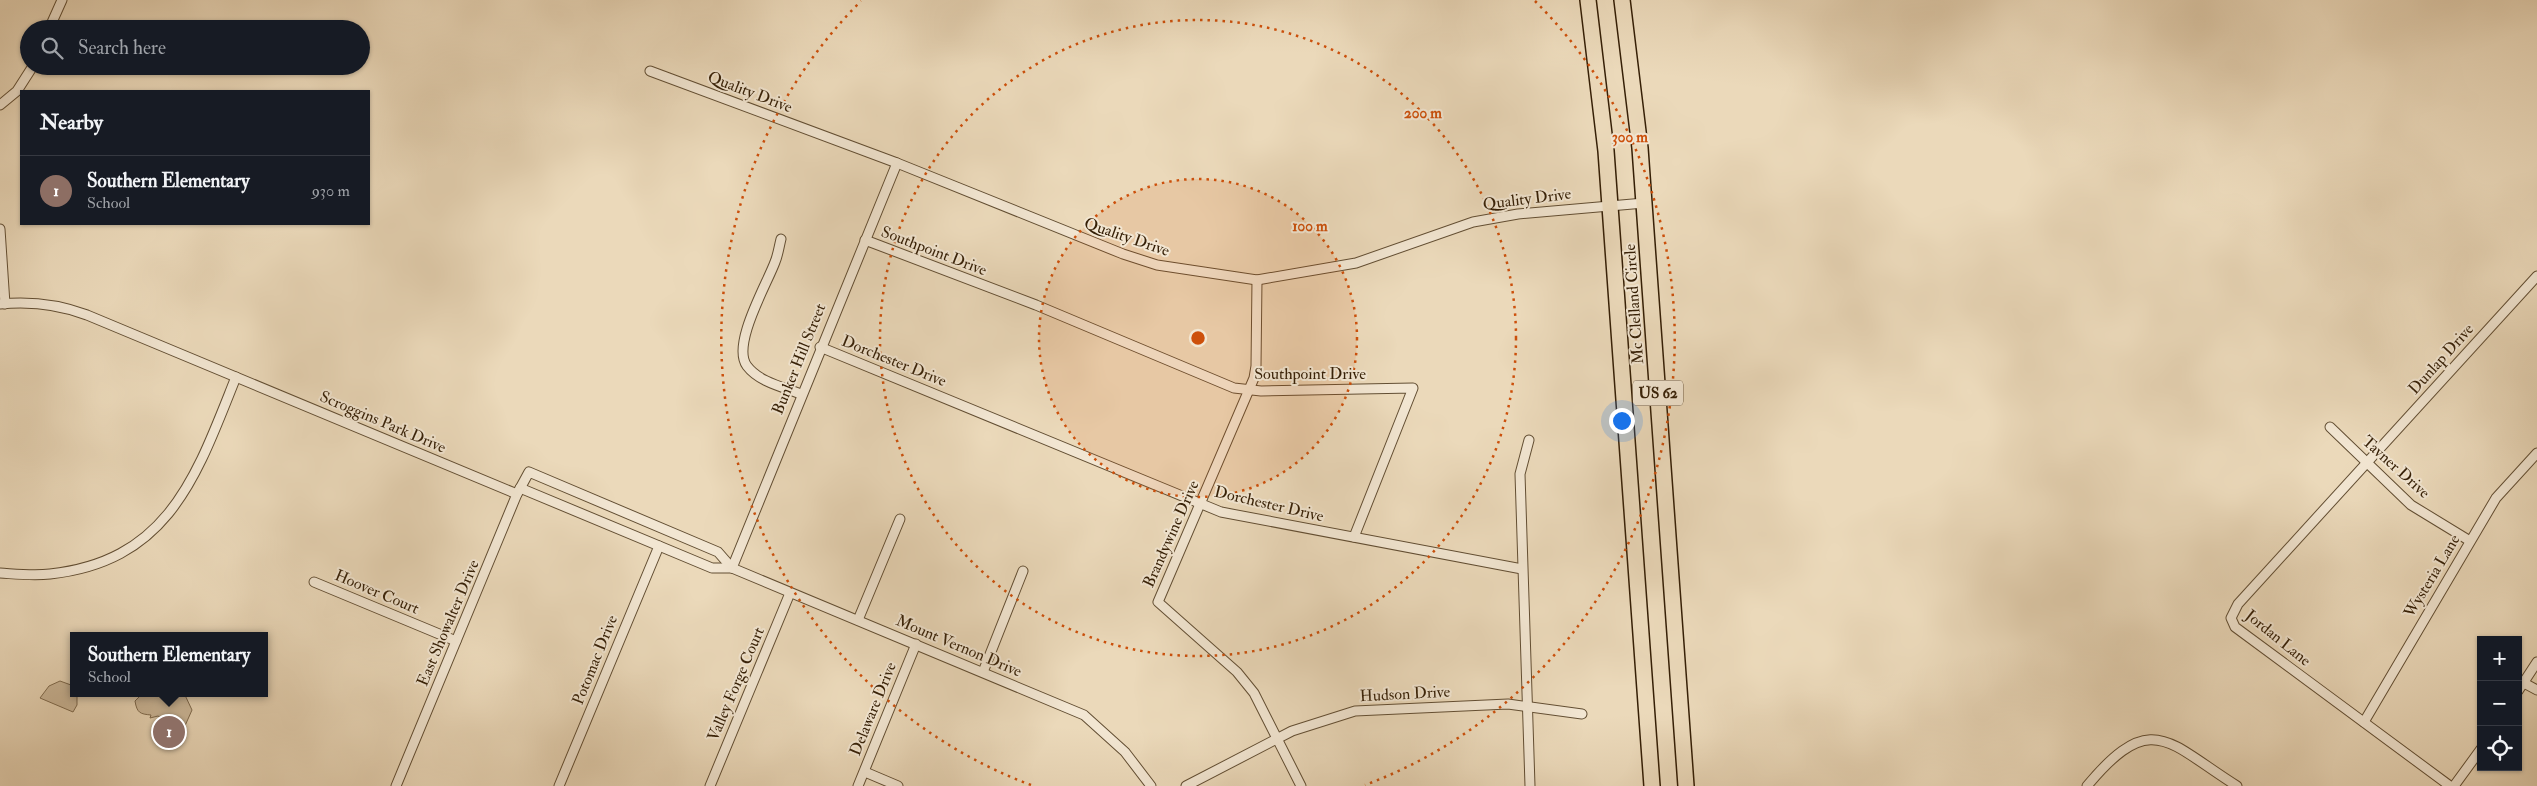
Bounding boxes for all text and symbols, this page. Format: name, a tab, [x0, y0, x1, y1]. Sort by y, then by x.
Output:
search box	[20, 20, 370, 75]
icon: search	[38, 34, 66, 62]
text: Search here	[78, 36, 166, 60]
street label: Quality Drive	[705, 67, 795, 117]
text: 200 m	[1404, 104, 1442, 123]
text: Nearby	[40, 109, 103, 136]
text: 300 m	[1612, 128, 1648, 147]
text: Southern Elementary	[87, 169, 250, 193]
text: 1	[53, 181, 59, 201]
text: 930 m	[312, 181, 350, 201]
street label: Quality Drive	[1482, 184, 1573, 214]
text: School	[87, 193, 130, 213]
street label: Quality Drive	[1082, 213, 1173, 261]
text: 100 m	[1292, 217, 1328, 236]
street label: Southpoint Drive	[878, 222, 990, 281]
street label: Mc Clelland Circle	[1620, 243, 1648, 365]
street label: Bunker Hill Street	[768, 301, 830, 417]
street label: Dunlap Drive	[2404, 319, 2479, 399]
centre of rings	[1189, 329, 1207, 347]
street label: Dorchester Drive	[839, 331, 950, 391]
street label: Southpoint Drive	[1254, 364, 1366, 385]
road number: US 62	[1633, 380, 1683, 406]
street label: Scroggins Park Drive	[317, 386, 449, 458]
your location	[1609, 408, 1635, 434]
street label: Tavner Drive	[2358, 431, 2434, 503]
street label: Brandywine Drive	[1138, 477, 1204, 591]
street label: Dorchester Drive	[1212, 482, 1326, 526]
street label: Wysteria Lane	[2399, 531, 2465, 622]
street label: East Showalter Drive	[412, 557, 484, 689]
street label: Hoover Court	[332, 565, 422, 619]
street label: Jordan Lane	[2240, 605, 2315, 672]
street label: Mount Vernon Drive	[893, 610, 1025, 682]
street label: Potomac Drive	[568, 612, 622, 708]
street label: Valley Forge Court	[703, 624, 769, 744]
popup	[70, 632, 268, 697]
map controls	[2477, 636, 2522, 771]
button: +	[2477, 636, 2522, 681]
text: Southern Elementary	[88, 643, 250, 667]
street label: Delaware Drive	[845, 659, 901, 759]
text: School	[88, 667, 131, 687]
button: −	[2477, 681, 2522, 726]
street label: Hudson Drive	[1359, 682, 1451, 706]
pin: 1	[153, 713, 185, 751]
button: locate	[2477, 726, 2522, 771]

